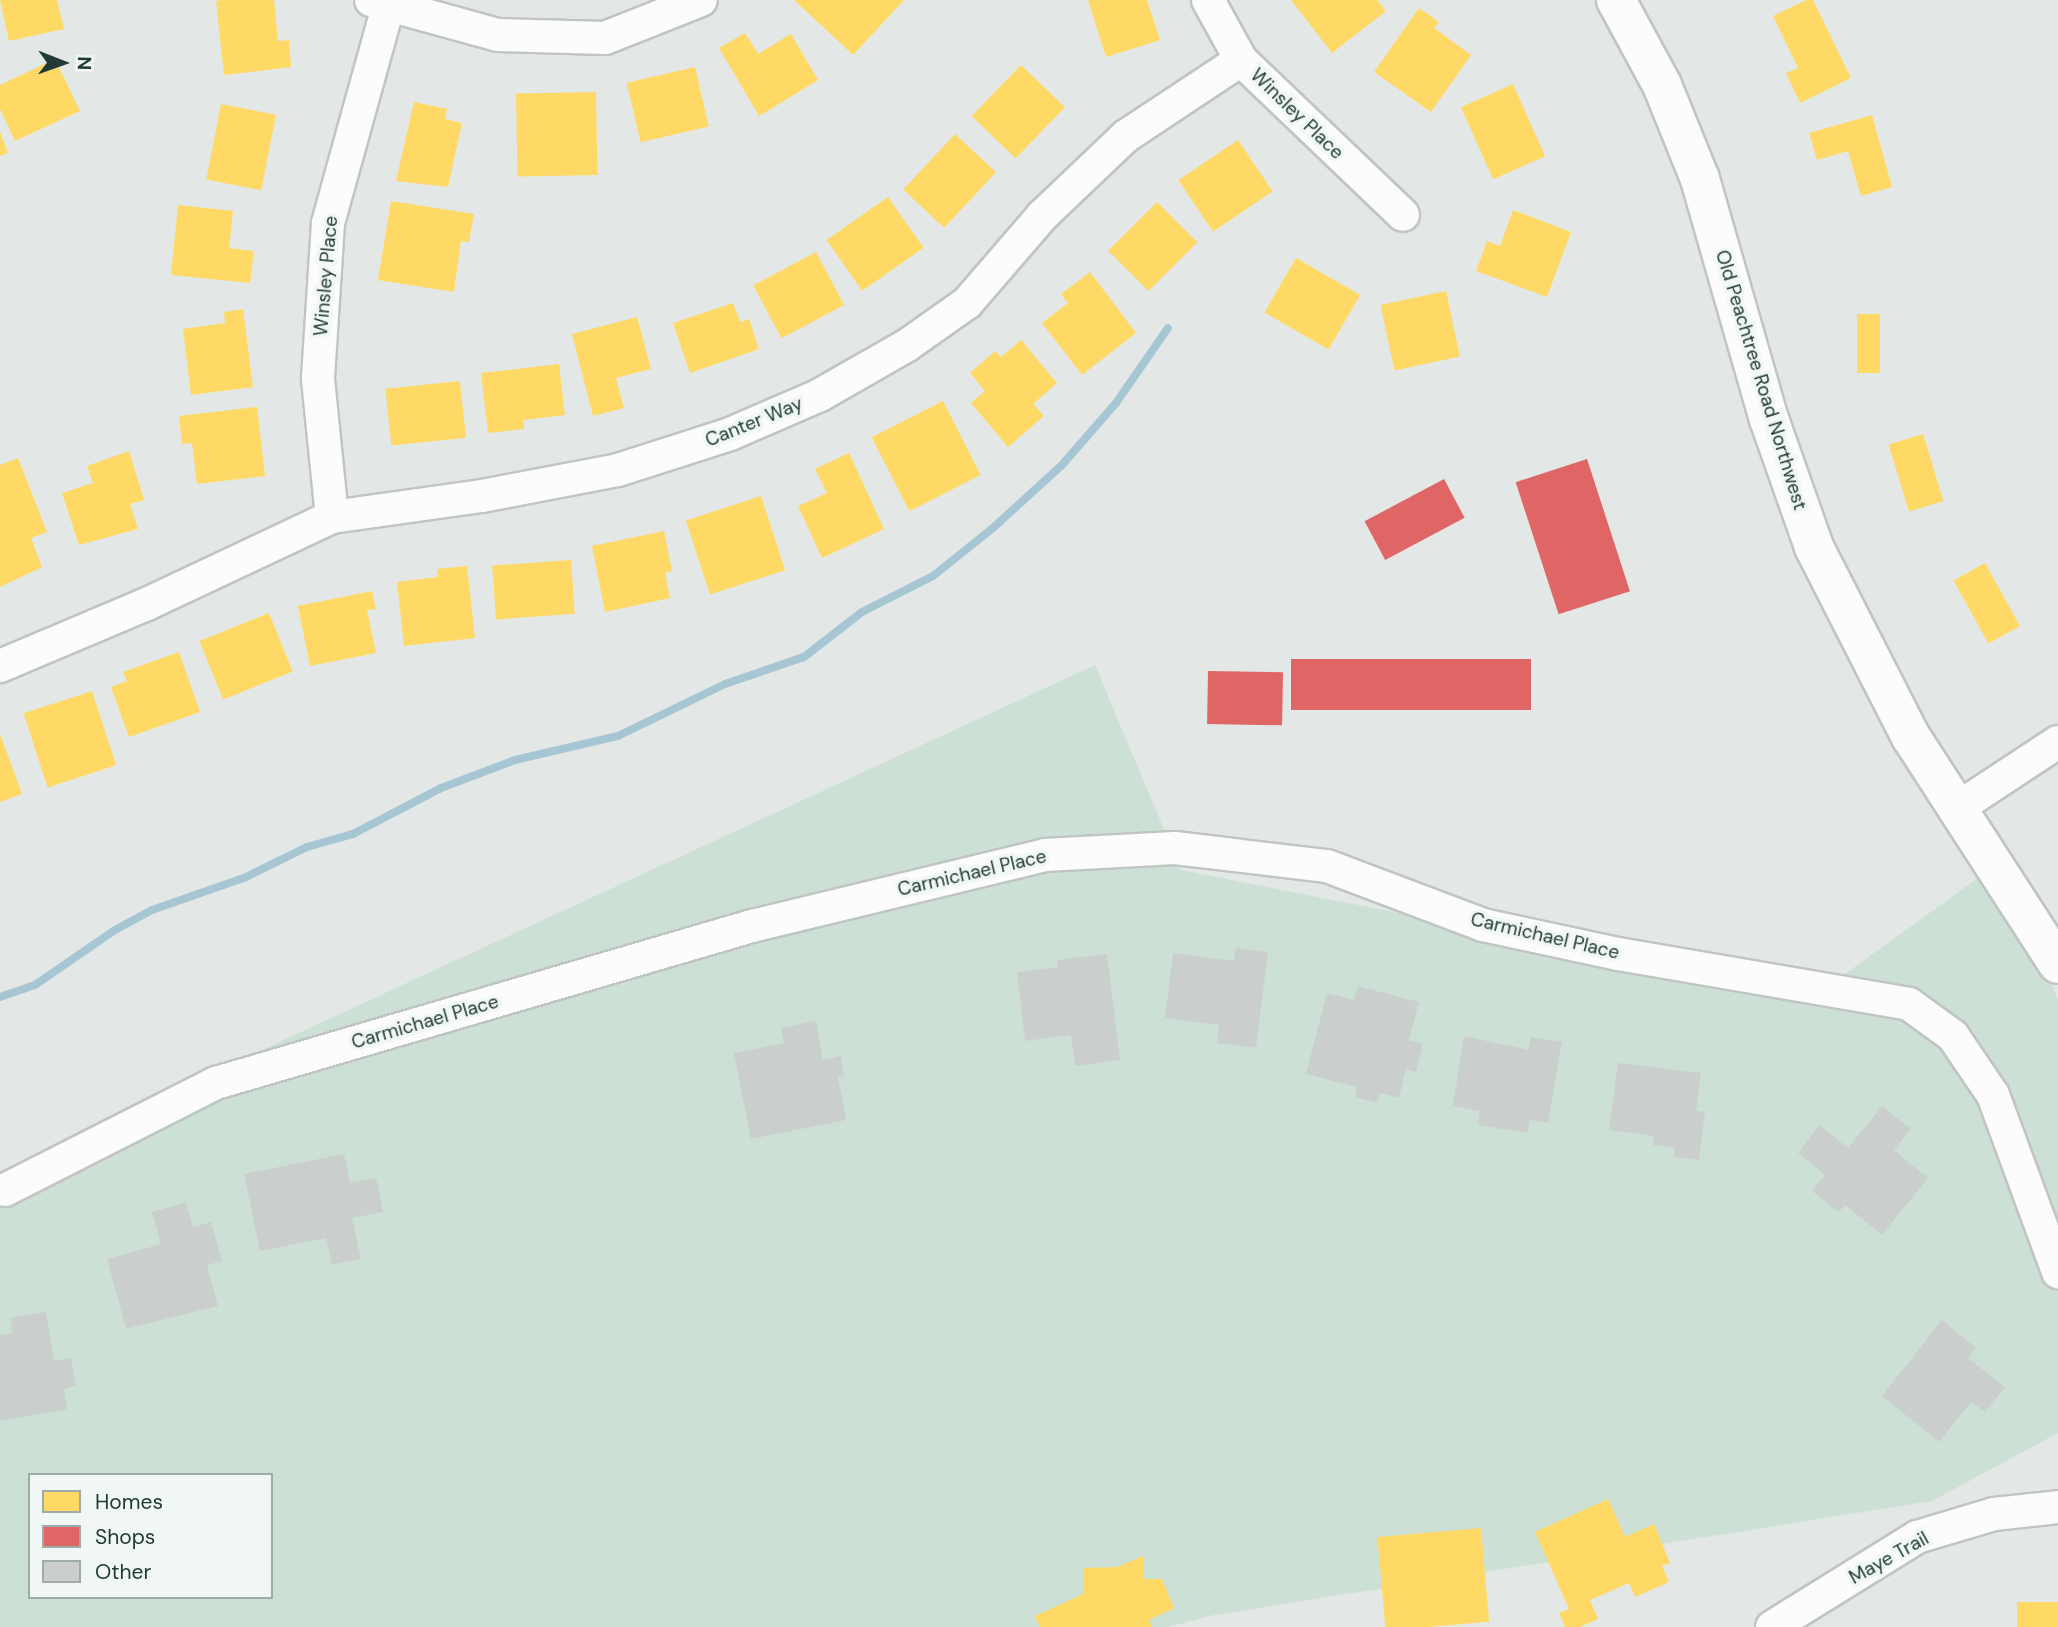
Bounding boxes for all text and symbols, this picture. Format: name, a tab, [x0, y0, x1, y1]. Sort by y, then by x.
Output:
north arrow	[28, 28, 98, 98]
text: N	[72, 56, 97, 71]
street label: Winsley Place	[1246, 64, 1348, 164]
street label: Winsley Place	[309, 215, 343, 337]
street label: Old Peachtree Road Northwest	[1711, 247, 1811, 513]
street label: Canter Way	[702, 392, 806, 452]
street label: Carmichael Place	[895, 845, 1049, 901]
street label: Carmichael Place	[1468, 908, 1622, 964]
street label: Carmichael Place	[349, 990, 501, 1054]
legend	[28, 1473, 273, 1599]
text: Homes	[95, 1488, 163, 1516]
text: Shops	[95, 1523, 155, 1551]
street label: Maye Trail	[1845, 1527, 1933, 1589]
text: Other	[95, 1558, 151, 1586]

